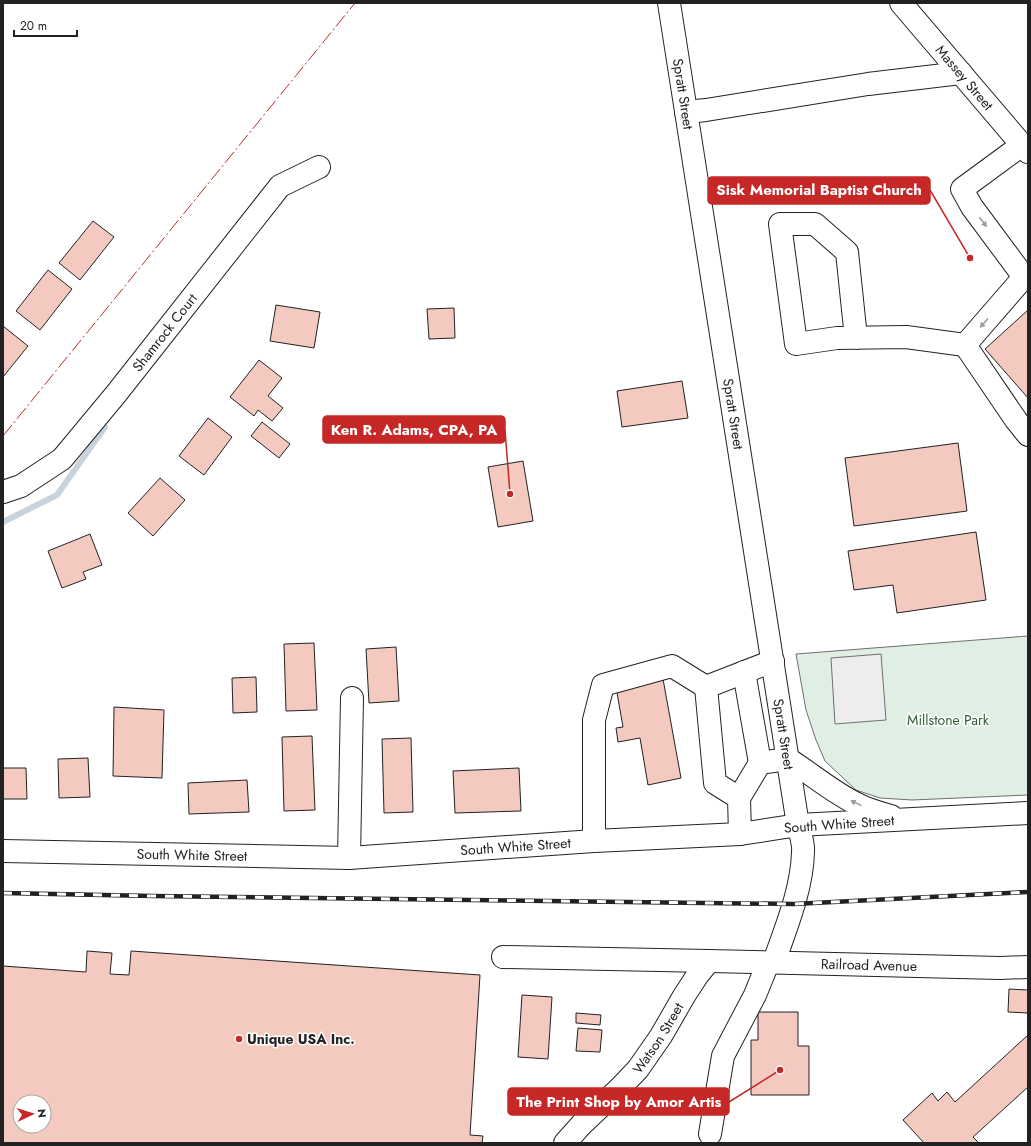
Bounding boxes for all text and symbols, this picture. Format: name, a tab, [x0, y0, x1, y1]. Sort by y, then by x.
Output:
scale bar	[14, 12, 77, 38]
text: 20 m	[20, 17, 47, 35]
street label: Massey Street	[931, 41, 999, 115]
street label: Spratt Street	[668, 57, 699, 131]
callout: Sisk Memorial Baptist Church	[708, 177, 930, 204]
text: Sisk Memorial Baptist Church	[716, 179, 922, 201]
one-way arrow	[979, 216, 987, 227]
street label: Shamrock Court	[127, 288, 202, 376]
one-way arrow	[980, 318, 989, 328]
street label: Spratt Street	[718, 377, 749, 452]
callout: Ken R. Adams, CPA, PA	[323, 416, 505, 443]
text: Ken R. Adams, CPA, PA	[331, 419, 498, 441]
street label: Spratt Street	[768, 697, 799, 772]
park label: Millstone Park	[907, 710, 990, 730]
one-way arrow	[850, 800, 861, 806]
street label: South White Street	[783, 810, 895, 838]
street label: South White Street	[460, 833, 572, 860]
street label: South White Street	[136, 844, 248, 866]
street label: Railroad Avenue	[821, 954, 917, 976]
street label: Watson Street	[628, 998, 689, 1078]
place label: Unique USA Inc.	[247, 1029, 355, 1049]
marker: Unique USA Inc.	[234, 1034, 244, 1044]
callout: The Print Shop by Amor Artis	[508, 1088, 729, 1115]
text: The Print Shop by Amor Artis	[517, 1091, 722, 1113]
north arrow	[12, 1094, 52, 1134]
text: N	[34, 1108, 50, 1118]

